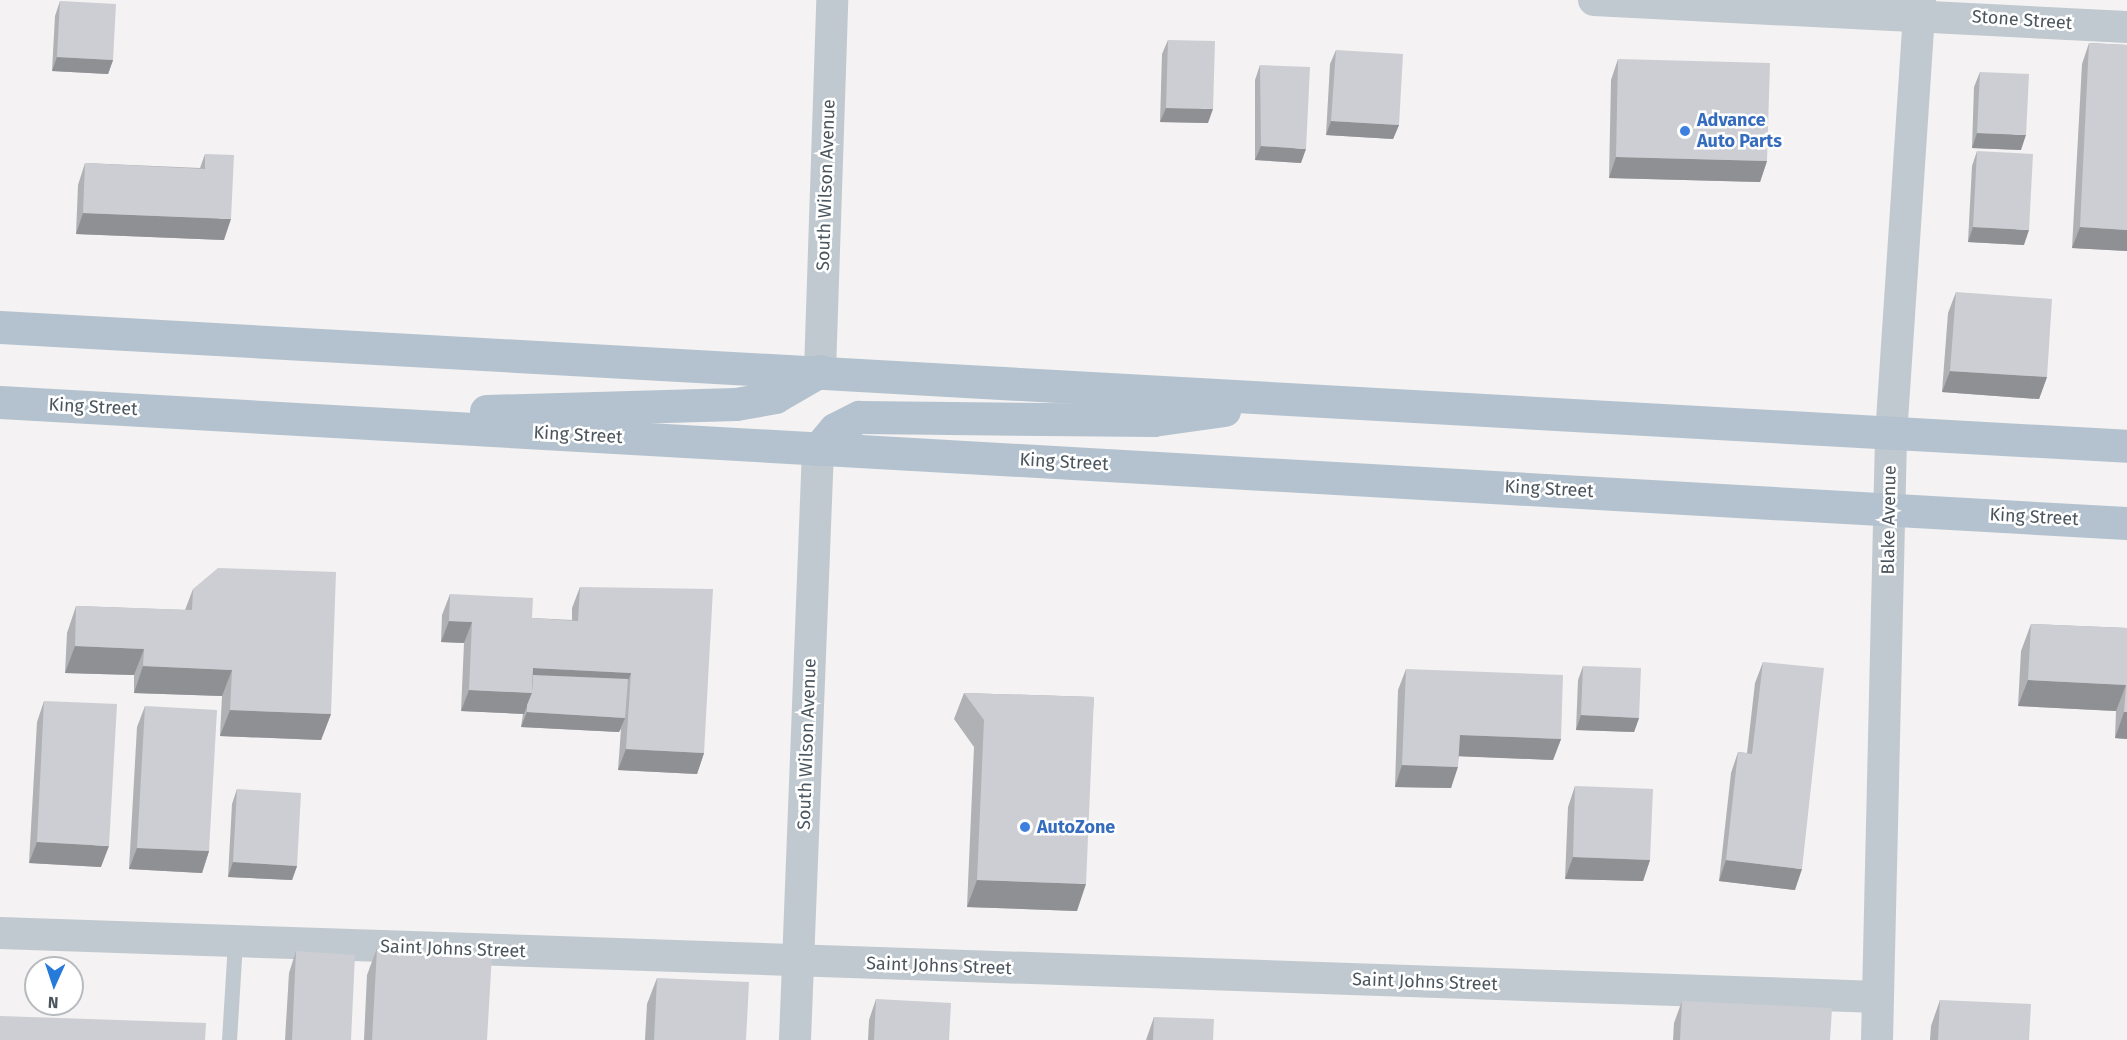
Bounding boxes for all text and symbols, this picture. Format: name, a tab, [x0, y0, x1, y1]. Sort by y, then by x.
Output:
street label: Stone Street	[1971, 6, 2073, 34]
street label: South Wilson Avenue	[812, 99, 840, 271]
place label: Advance Auto Parts	[1697, 110, 1782, 152]
marker: Advance Auto Parts	[1678, 124, 1692, 138]
street label: King Street	[48, 394, 138, 420]
street label: King Street	[533, 422, 623, 448]
street label: King Street	[1019, 449, 1109, 475]
street label: Blake Avenue	[1877, 465, 1901, 575]
street label: King Street	[1504, 476, 1594, 502]
street label: King Street	[1989, 504, 2079, 530]
street label: South Wilson Avenue	[793, 658, 821, 830]
place label: AutoZone	[1037, 816, 1115, 838]
marker: AutoZone	[1018, 820, 1032, 834]
street label: Saint Johns Street	[380, 936, 526, 962]
street label: Saint Johns Street	[866, 953, 1012, 979]
north arrow	[24, 956, 84, 1016]
street label: Saint Johns Street	[1352, 969, 1498, 995]
text: N	[47, 993, 59, 1012]

